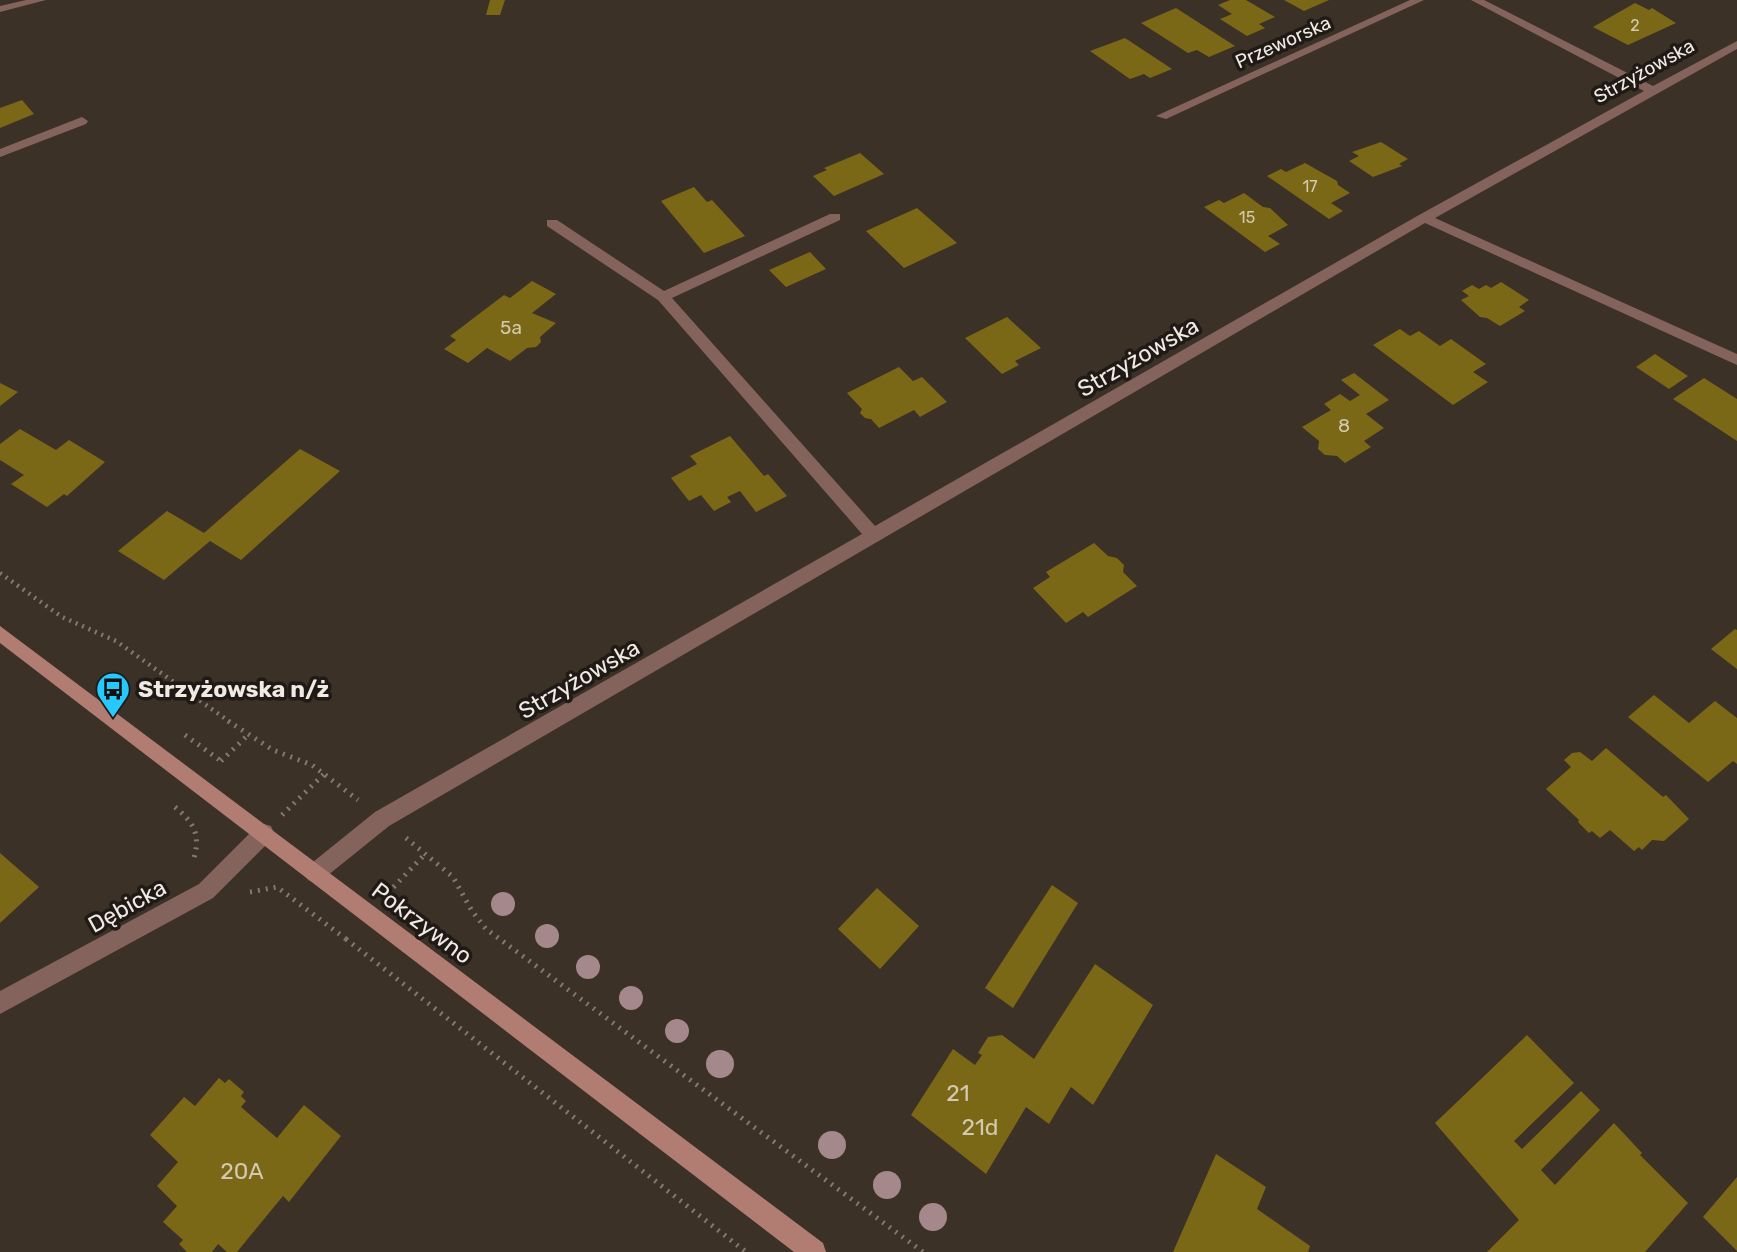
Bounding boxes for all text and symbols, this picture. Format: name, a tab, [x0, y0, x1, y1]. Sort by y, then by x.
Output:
street label: Przeworska	[1232, 11, 1334, 73]
house number: 2	[1630, 16, 1640, 35]
street label: Strzyżowska	[1590, 34, 1698, 108]
house number: 17	[1302, 177, 1318, 196]
house number: 15	[1239, 208, 1255, 227]
street label: Strzyżowska	[1073, 311, 1203, 403]
house number: 5a	[500, 316, 522, 339]
house number: 8	[1338, 414, 1350, 437]
street label: Strzyżowska	[514, 633, 644, 725]
bus stop icon: Strzyżowska n/ż	[94, 670, 132, 719]
place label: Strzyżowska n/ż	[138, 675, 329, 703]
street label: Dębicka	[83, 873, 171, 939]
street label: Pokrzywno	[366, 876, 478, 970]
house number: 21	[946, 1079, 970, 1107]
house number: 21d	[961, 1113, 999, 1141]
house number: 20A	[220, 1157, 264, 1185]

